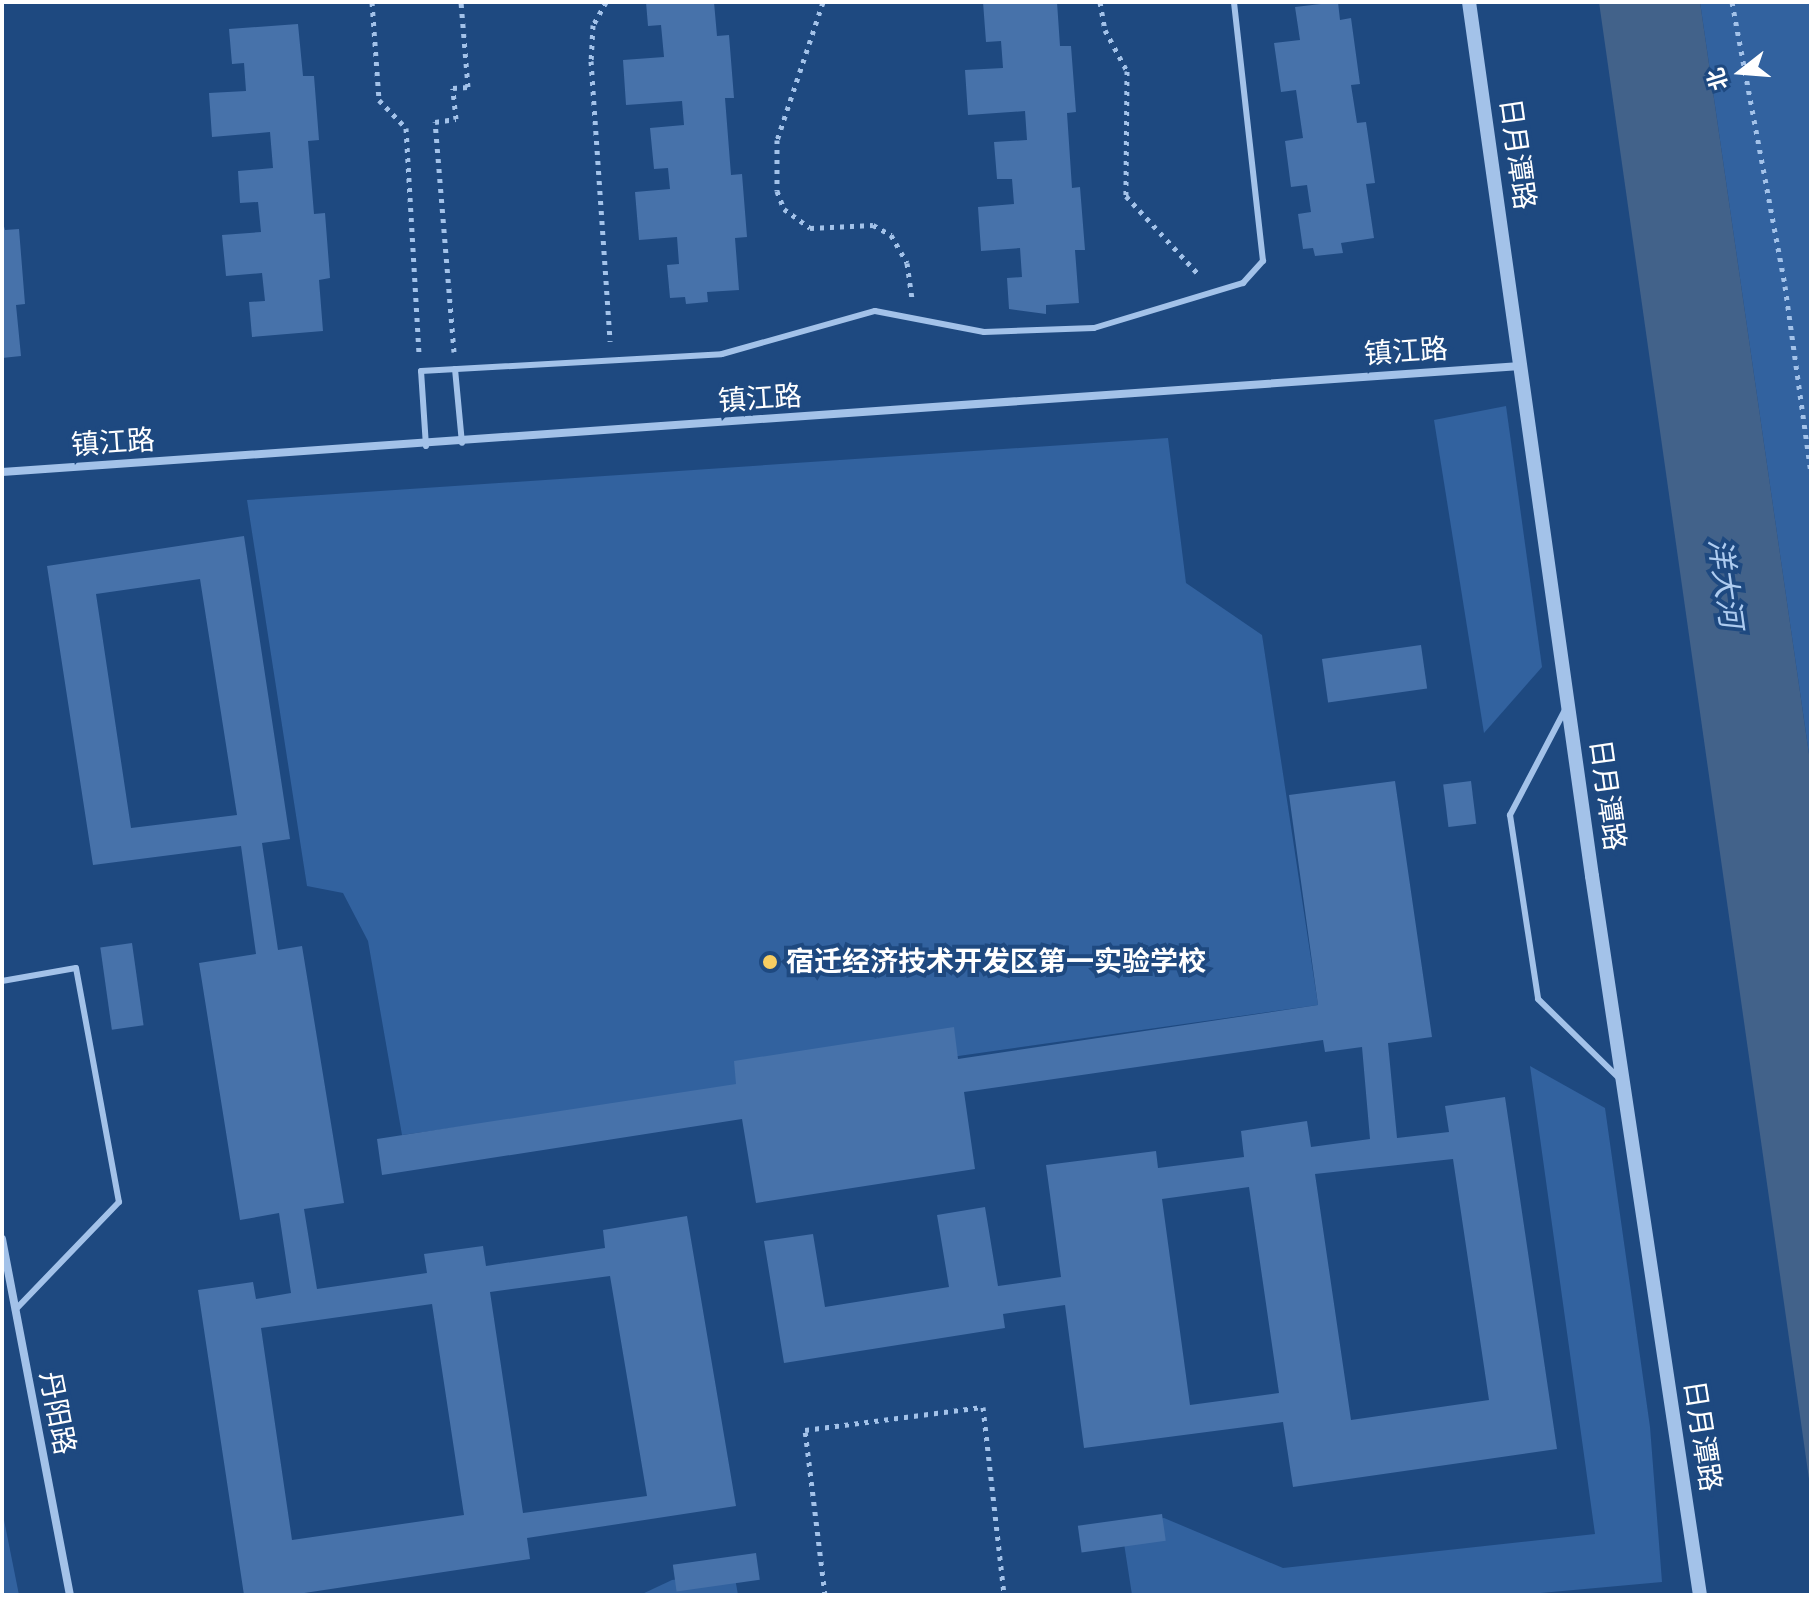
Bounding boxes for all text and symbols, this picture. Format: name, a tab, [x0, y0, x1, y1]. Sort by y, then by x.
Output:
north arrow	[1701, 32, 1781, 112]
text: 北	[1700, 64, 1735, 94]
street label: 日月潭路	[1493, 96, 1541, 212]
street label: 镇江路	[1363, 332, 1449, 372]
street label: 镇江路	[717, 379, 803, 419]
street label: 镇江路	[70, 423, 156, 463]
water label: 洋大河	[1701, 536, 1749, 630]
street label: 日月潭路	[1583, 737, 1631, 853]
place label: 宿迁经济技术开发区第一实验学校	[786, 945, 1206, 979]
marker: 宿迁经济技术开发区第一实验学校	[761, 953, 779, 971]
street label: 丹阳路	[32, 1369, 82, 1457]
street label: 日月潭路	[1677, 1378, 1727, 1494]

